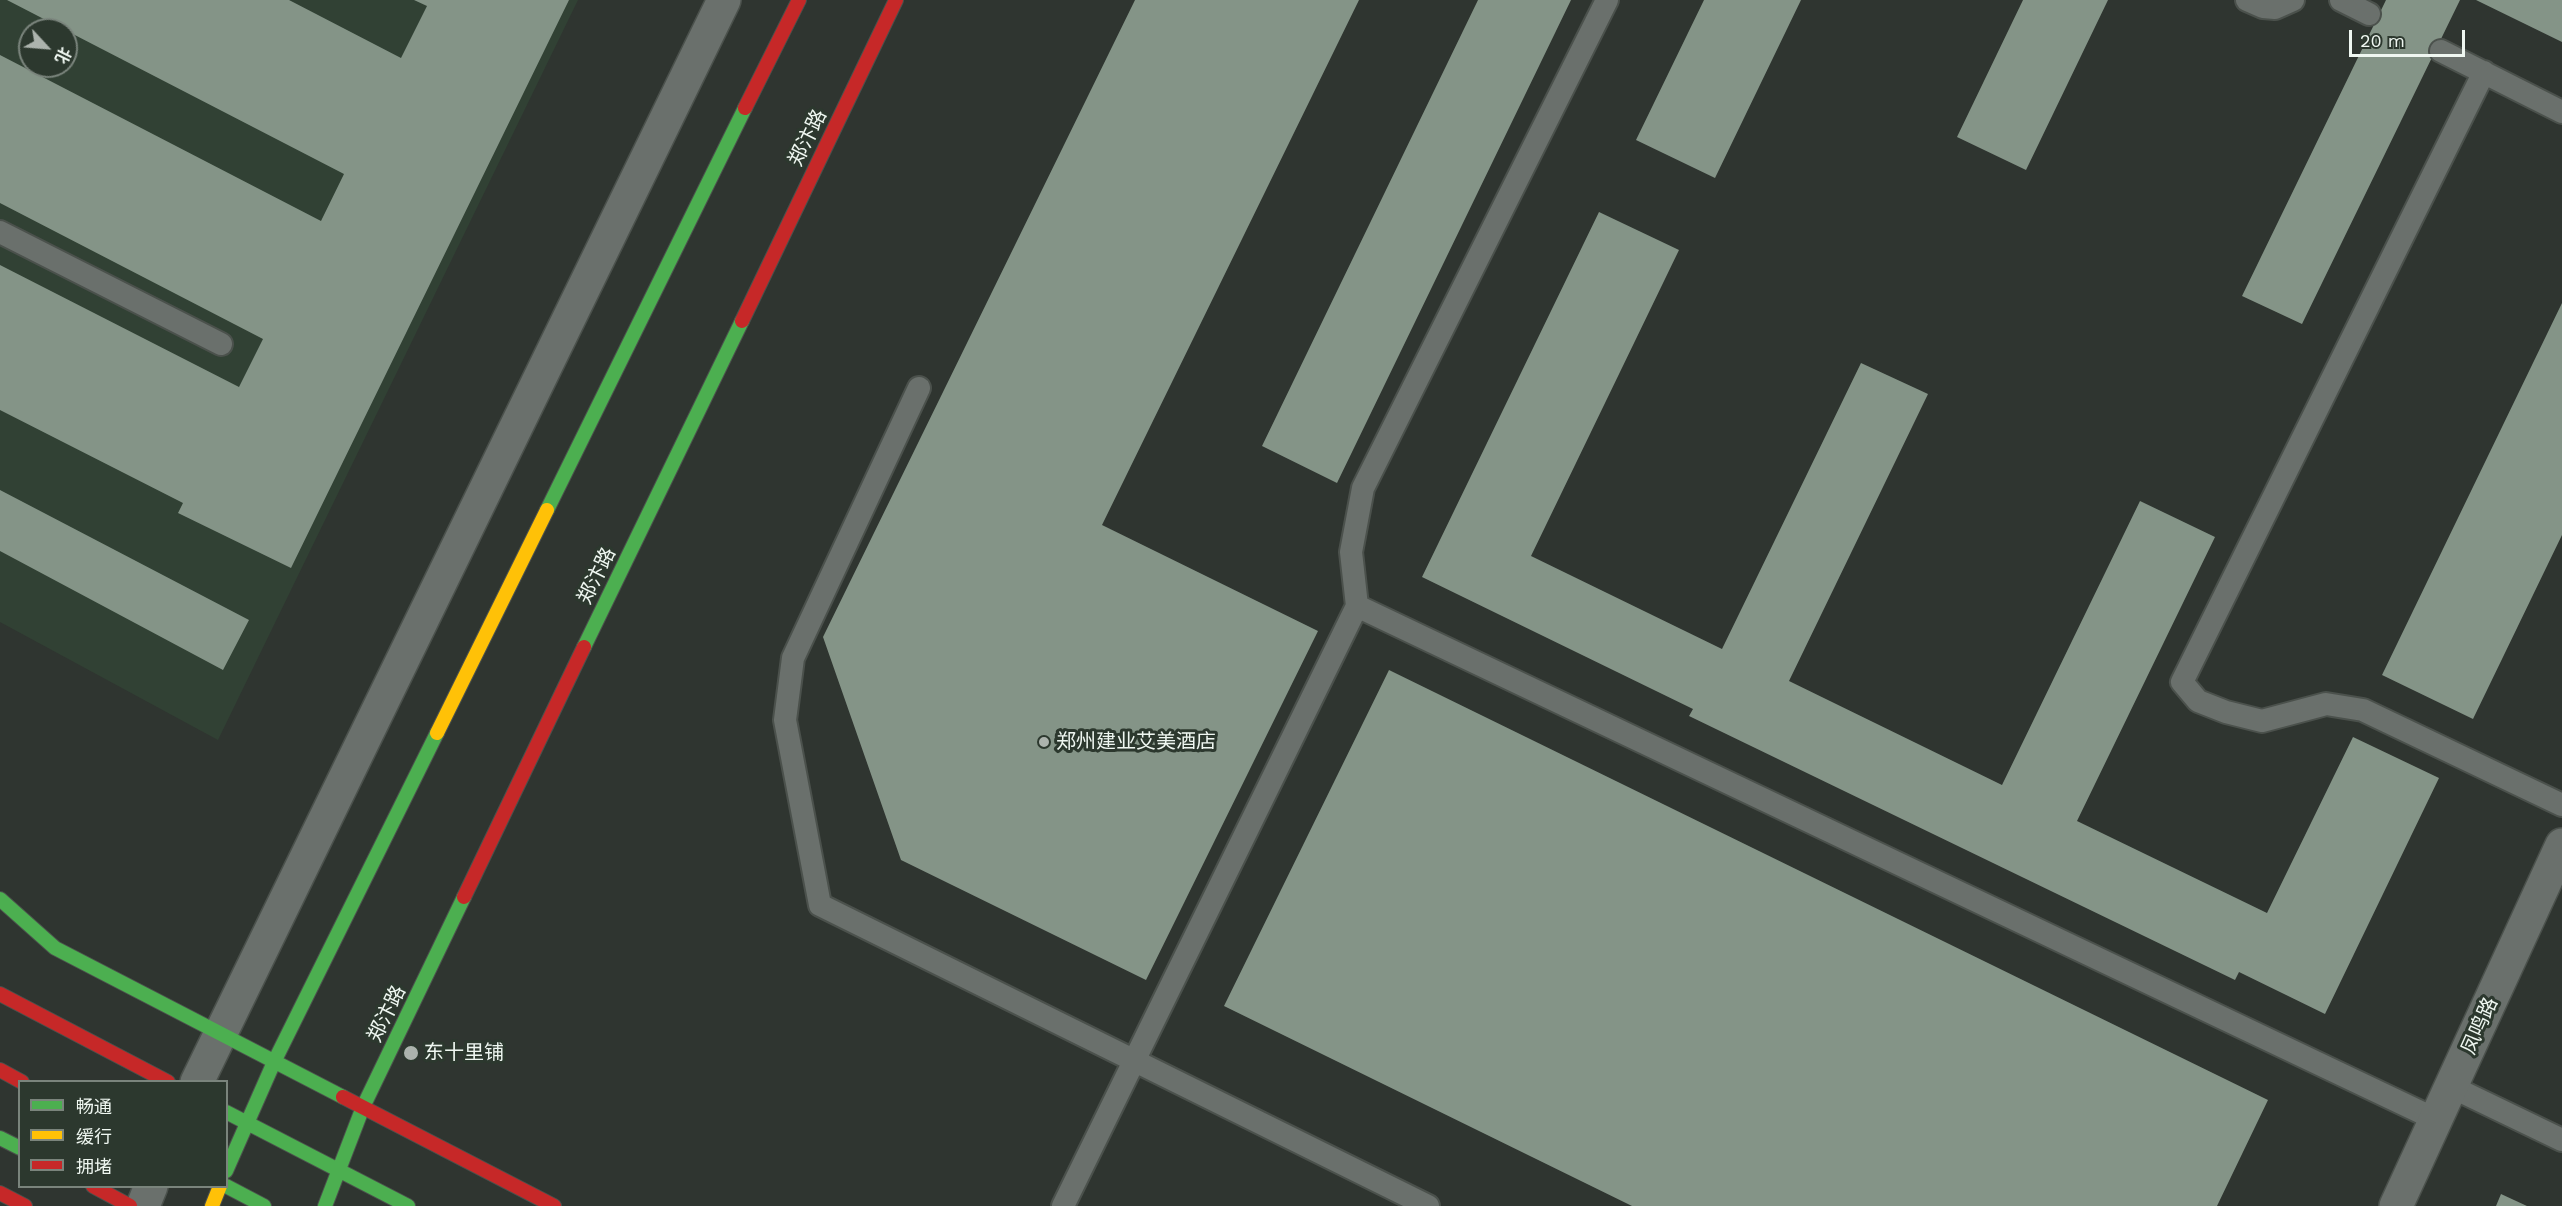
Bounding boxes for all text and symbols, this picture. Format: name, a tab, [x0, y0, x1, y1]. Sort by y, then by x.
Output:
north arrow	[18, 18, 78, 78]
scale bar	[2352, 18, 2468, 56]
text: 20 m	[2360, 30, 2405, 51]
text: 北	[51, 44, 75, 67]
street label: 郑汴路	[784, 106, 832, 170]
street label: 郑汴路	[573, 544, 621, 608]
place label: 郑州建业艾美酒店	[1056, 730, 1216, 754]
marker: 郑州建业艾美酒店	[1037, 735, 1051, 749]
street label: 郑汴路	[363, 982, 411, 1046]
street label: 凤鸣路	[2457, 994, 2503, 1058]
place label: 东十里铺	[424, 1041, 504, 1065]
marker: 东十里铺	[402, 1044, 420, 1062]
legend	[18, 1080, 228, 1188]
text: 畅通	[76, 1096, 112, 1117]
text: 缓行	[76, 1126, 112, 1147]
text: 拥堵	[76, 1156, 112, 1177]

